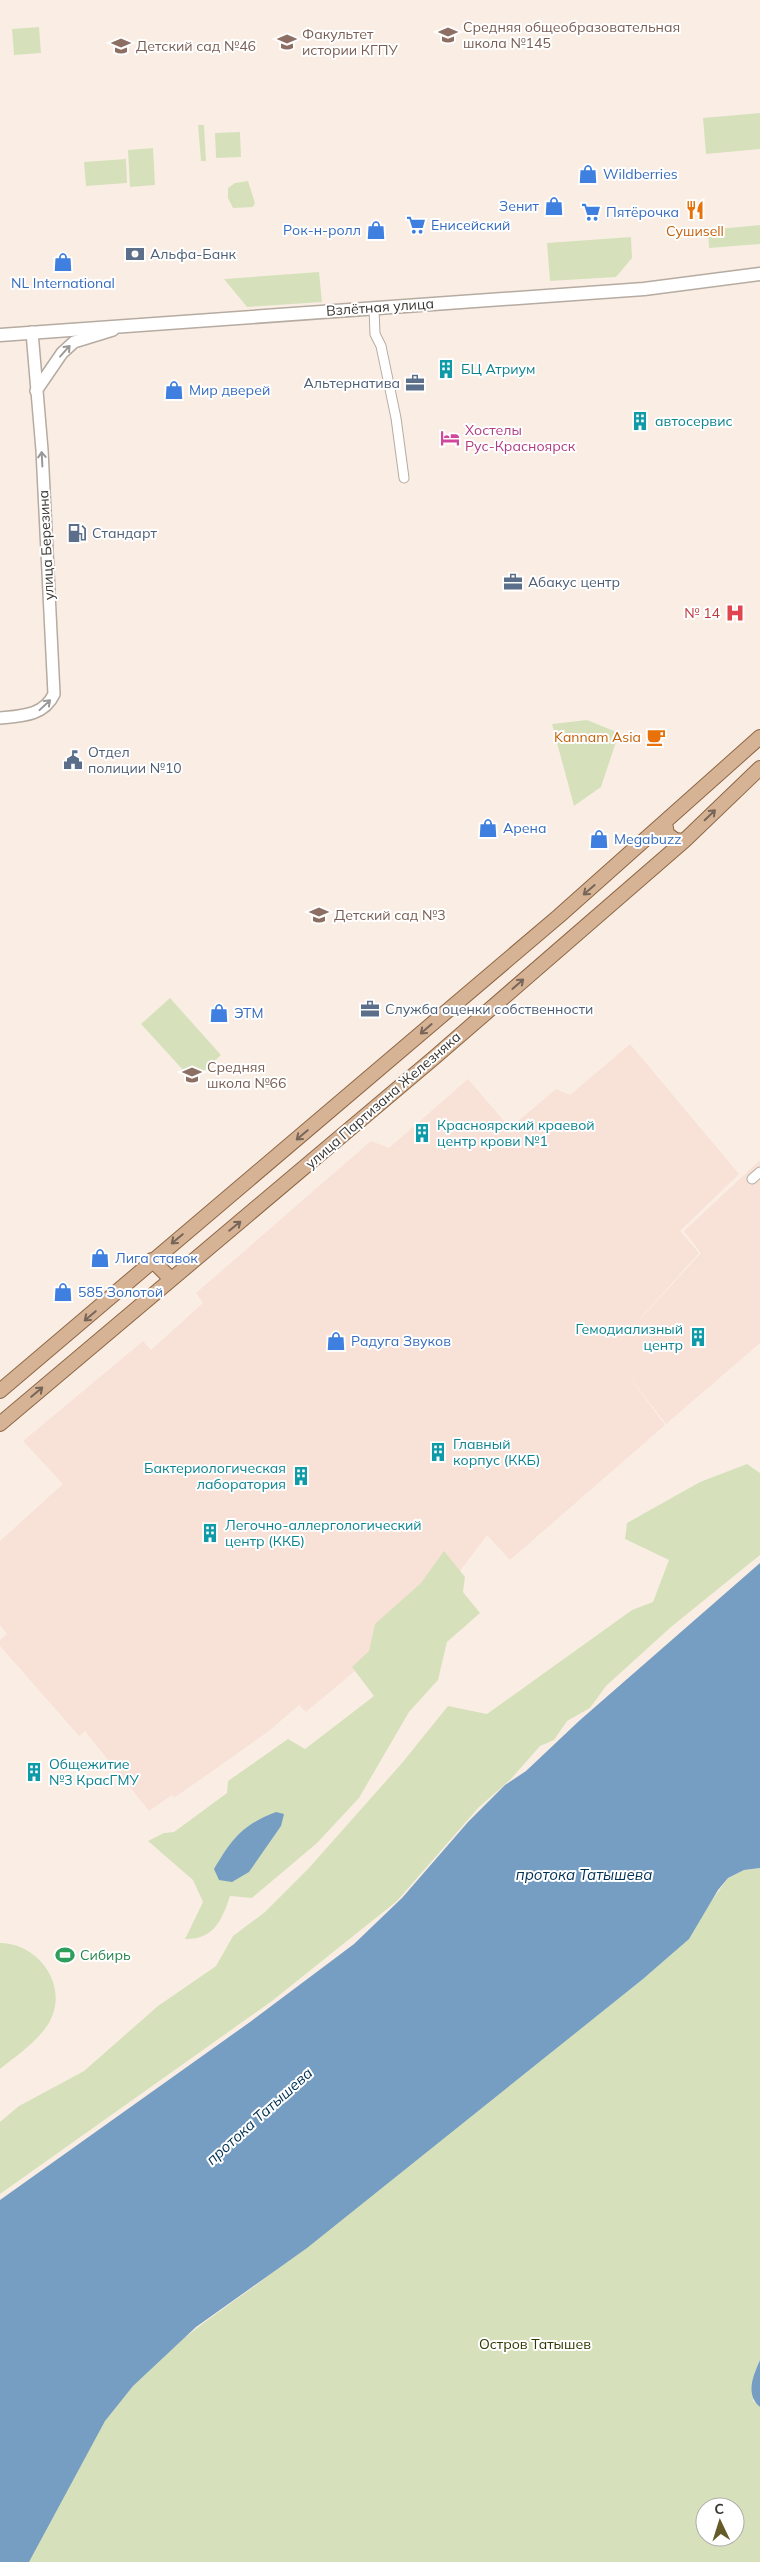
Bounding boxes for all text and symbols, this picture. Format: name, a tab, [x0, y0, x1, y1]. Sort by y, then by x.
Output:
place label: Средняя общеобразовательная школа №145	[463, 18, 680, 52]
school or university icon: Средняя общеобразовательная школа №145	[437, 24, 459, 46]
place label: Факультет истории КГПУ	[302, 25, 398, 59]
school or university icon: Факультет истории КГПУ	[276, 31, 298, 53]
school or university icon: Детский сад №46	[110, 35, 132, 57]
place label: Детский сад №46	[136, 37, 256, 55]
shop icon: Wildberries	[577, 163, 599, 185]
place label: Wildberries	[603, 165, 678, 183]
shop icon: Зенит	[543, 195, 565, 217]
place label: Зенит	[499, 197, 540, 215]
restaurant icon: Сушиsell	[684, 199, 706, 221]
supermarket icon: Пятёрочка	[580, 201, 602, 223]
place label: Пятёрочка	[606, 203, 679, 221]
supermarket icon: Енисейский	[405, 214, 427, 236]
place label: Енисейский	[431, 216, 510, 234]
shop icon: Рок-н-ролл	[365, 219, 387, 241]
place label: Рок-н-ролл	[283, 221, 361, 239]
place label: Сушиsell	[666, 222, 724, 240]
bank icon: Альфа-Банк	[124, 243, 146, 265]
place label: Альфа-Банк	[150, 245, 237, 263]
shop icon: NL International	[52, 251, 74, 273]
place label: NL International	[11, 274, 115, 292]
street label: Взлётная улица	[325, 294, 435, 320]
one-way arrow	[59, 345, 71, 358]
building icon: БЦ Атриум	[435, 358, 457, 380]
place label: БЦ Атриум	[461, 360, 536, 378]
office icon: Альтернатива	[404, 372, 426, 394]
place label: Альтернатива	[304, 374, 400, 392]
shop icon: Мир дверей	[163, 379, 185, 401]
place label: Мир дверей	[189, 381, 270, 399]
building icon: автосервис	[629, 410, 651, 432]
place label: автосервис	[655, 412, 733, 430]
place label: Хостелы Рус-Красноярск	[465, 421, 576, 455]
hotel icon: Хостелы Рус-Красноярск	[439, 427, 461, 449]
one-way arrow	[38, 451, 47, 467]
street label: улица Березина	[34, 489, 58, 601]
fuel station icon: Стандарт	[66, 522, 88, 544]
place label: Стандарт	[92, 524, 157, 542]
office icon: Абакус центр	[502, 571, 524, 593]
place label: Абакус центр	[528, 573, 620, 591]
hospital icon: № 14	[724, 602, 746, 624]
place label: № 14	[684, 604, 721, 622]
one-way arrow	[39, 699, 52, 711]
cafe icon: Kannam Asia	[645, 726, 667, 748]
place label: Kannam Asia	[554, 728, 641, 746]
place label: Отдел полиции №10	[88, 743, 182, 777]
public building icon: Отдел полиции №10	[62, 749, 84, 771]
one-way arrow	[704, 810, 716, 822]
shop icon: Арена	[477, 817, 499, 839]
place label: Арена	[503, 819, 547, 837]
shop icon: Megabuzz	[588, 828, 610, 850]
place label: Megabuzz	[614, 830, 681, 848]
one-way arrow	[583, 884, 596, 896]
school or university icon: Детский сад №3	[308, 904, 330, 926]
place label: Детский сад №3	[334, 906, 446, 924]
one-way arrow	[511, 978, 524, 989]
office icon: Служба оценки собственности	[359, 998, 381, 1020]
place label: Служба оценки собственности	[385, 1000, 593, 1018]
shop icon: ЭТМ	[208, 1002, 230, 1024]
place label: ЭТМ	[234, 1004, 264, 1022]
one-way arrow	[419, 1024, 432, 1035]
street label: улица Партизана Железняка	[302, 1028, 464, 1172]
place label: Средняя школа №66	[207, 1058, 286, 1092]
school or university icon: Средняя школа №66	[181, 1064, 203, 1086]
place label: Красноярский краевой центр крови №1	[437, 1116, 595, 1150]
building icon: Красноярский краевой центр крови №1	[411, 1122, 433, 1144]
one-way arrow	[296, 1129, 309, 1140]
one-way arrow	[228, 1220, 241, 1231]
one-way arrow	[171, 1233, 184, 1244]
shop icon: Лига ставок	[89, 1247, 111, 1269]
place label: Лига ставок	[115, 1249, 198, 1267]
shop icon: 585 Золотой	[52, 1281, 74, 1303]
place label: 585 Золотой	[78, 1283, 163, 1301]
one-way arrow	[84, 1310, 97, 1321]
place label: Гемодиализный центр	[575, 1320, 683, 1354]
building icon: Гемодиализный центр	[687, 1326, 709, 1348]
shop icon: Радуга Звуков	[325, 1330, 347, 1352]
place label: Радуга Звуков	[351, 1332, 451, 1350]
one-way arrow	[30, 1387, 43, 1398]
place label: Главный корпус (ККБ)	[453, 1435, 541, 1469]
building icon: Главный корпус (ККБ)	[427, 1441, 449, 1463]
place label: Бактериологическая лаборатория	[144, 1459, 286, 1493]
building icon: Бактериологическая лаборатория	[290, 1465, 312, 1487]
place label: Легочно-аллергологический центр (ККБ)	[225, 1516, 422, 1550]
building icon: Легочно-аллергологический центр (ККБ)	[199, 1522, 221, 1544]
place label: Общежитие №3 КрасГМУ	[49, 1755, 139, 1789]
building icon: Общежитие №3 КрасГМУ	[23, 1761, 45, 1783]
water label: протока Татышева	[516, 1865, 652, 1884]
sports icon: Сибирь	[54, 1944, 76, 1966]
place label: Сибирь	[80, 1946, 131, 1964]
water label: протока Татышева	[202, 2063, 316, 2169]
park label: Остров Татышев	[479, 2335, 591, 2353]
north arrow	[695, 2497, 745, 2547]
text: С	[714, 2500, 725, 2518]

